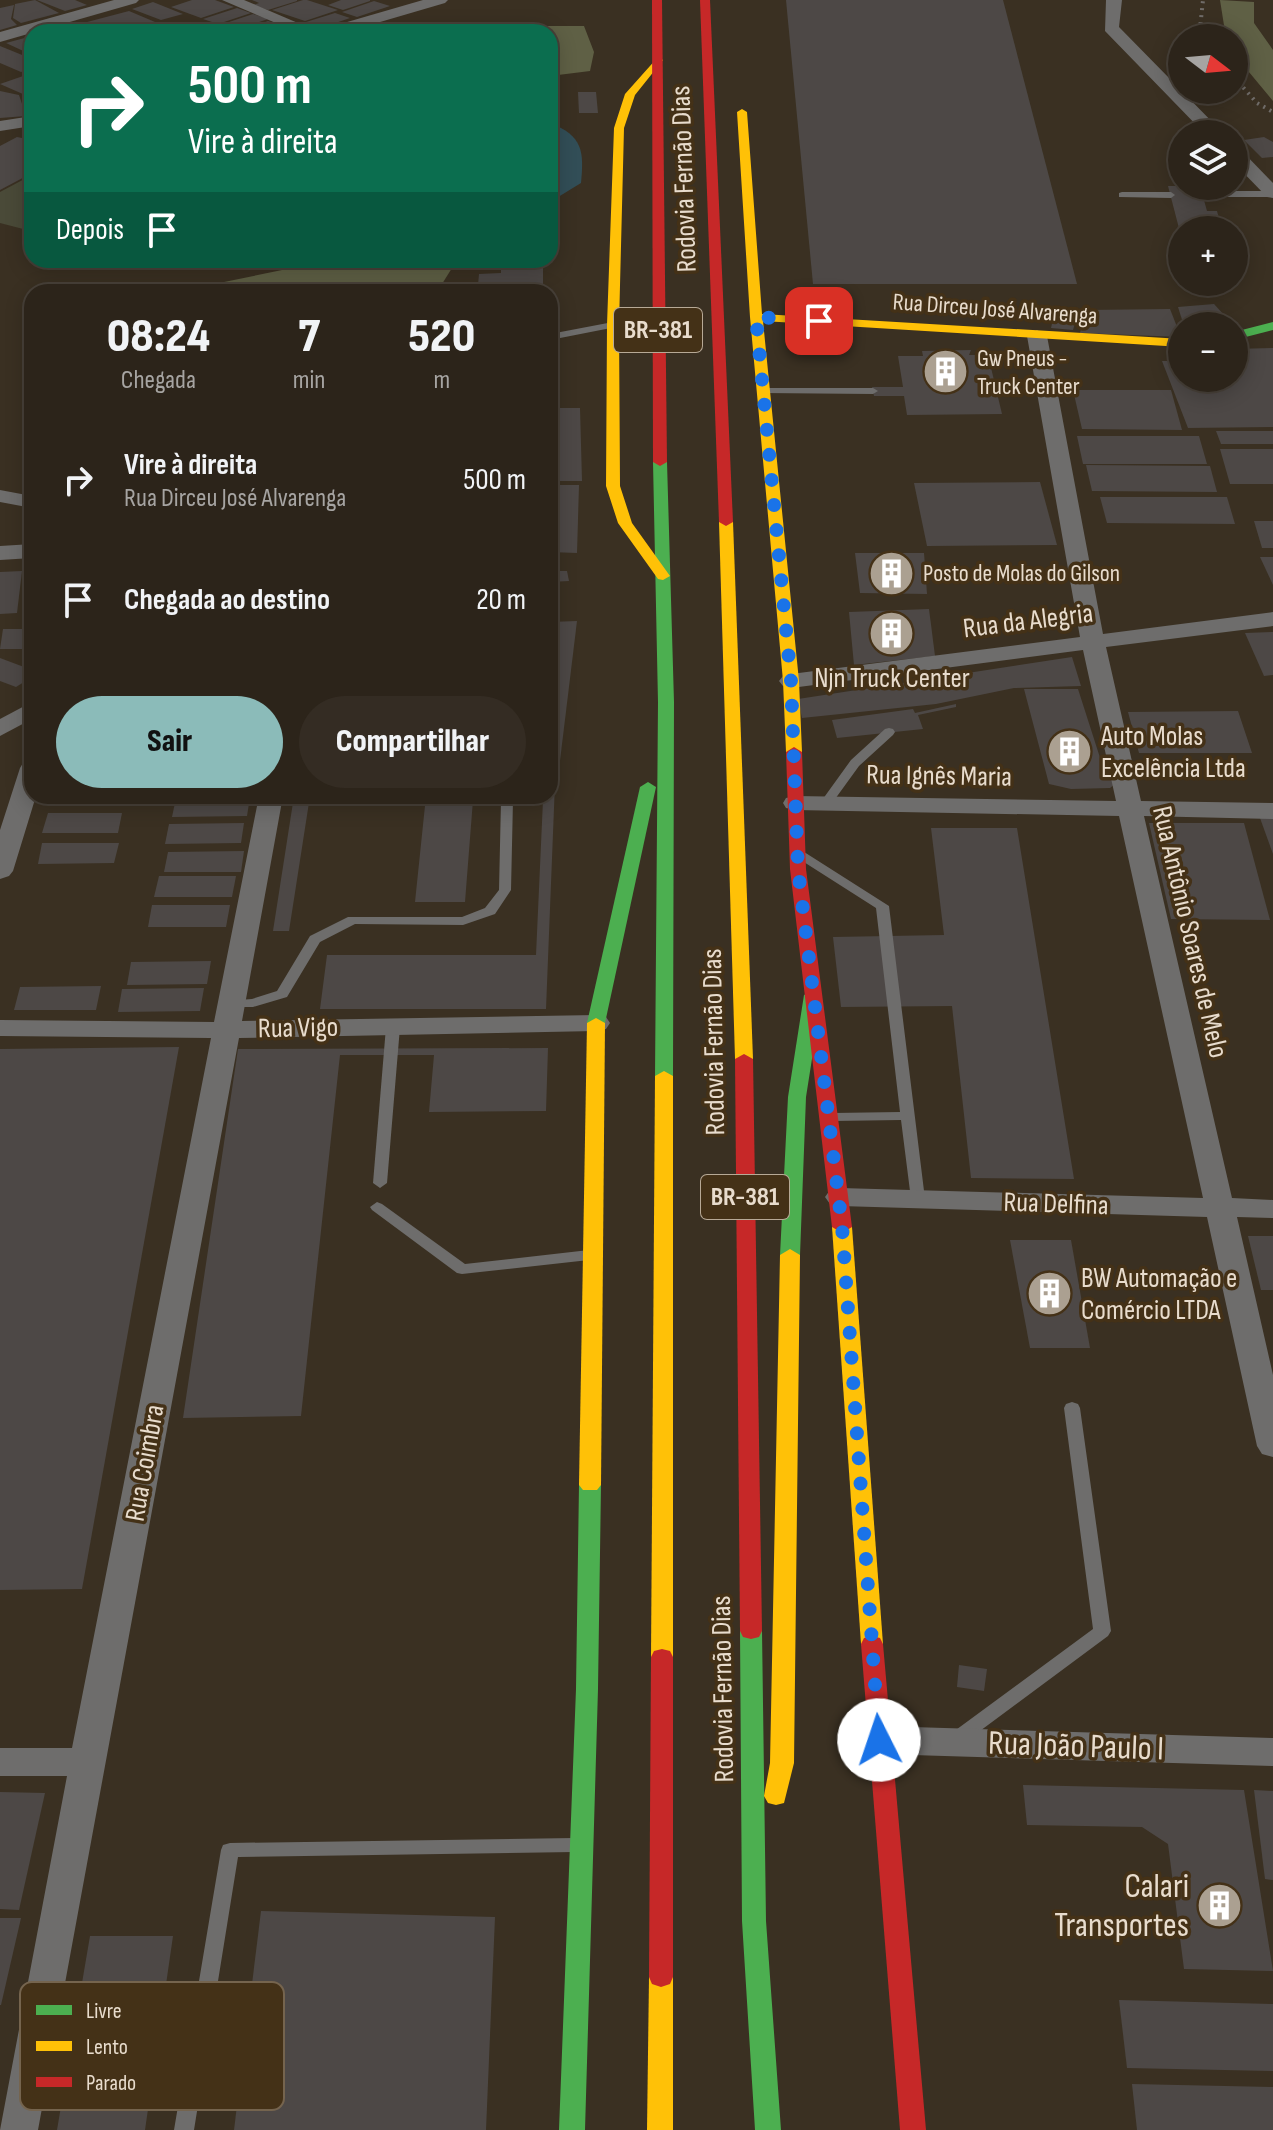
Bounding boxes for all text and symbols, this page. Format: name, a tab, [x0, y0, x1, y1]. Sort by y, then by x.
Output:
north arrow	[1168, 24, 1248, 104]
map controls	[1168, 24, 1248, 392]
text: 500 m	[188, 53, 312, 120]
icon: right	[56, 56, 160, 160]
street label: Rodovia Fernão Dias	[664, 85, 704, 273]
button: layers	[1168, 120, 1248, 200]
text: Vire à direita	[188, 121, 338, 164]
icon: arrive	[140, 208, 184, 252]
text: Depois	[56, 212, 124, 248]
button: +	[1168, 216, 1248, 296]
pin	[785, 287, 853, 355]
street label: Rua Dirceu José Alvarenga	[892, 287, 1098, 331]
icon: arrive	[797, 299, 841, 343]
text: 08:24	[107, 308, 210, 365]
text: 7	[298, 308, 320, 365]
text: 520	[408, 308, 475, 365]
road number: BR-381	[614, 308, 702, 352]
button: −	[1168, 312, 1248, 392]
place label: Gw Pneus - Truck Center	[977, 344, 1080, 401]
building icon: Gw Pneus - Truck Center	[922, 348, 970, 396]
text: Chegada	[121, 365, 196, 396]
text: min	[293, 365, 325, 396]
text: m	[433, 365, 450, 396]
text: Vire à direita	[124, 447, 257, 483]
icon: right	[56, 458, 100, 502]
text: 500 m	[463, 462, 526, 498]
text: Rua Dirceu José Alvarenga	[124, 483, 346, 514]
building icon: Posto de Molas do Gilson	[868, 549, 916, 597]
place label: Posto de Molas do Gilson	[923, 559, 1120, 588]
icon: arrive	[56, 578, 100, 622]
text: Chegada ao destino	[124, 582, 330, 618]
text: 20 m	[476, 582, 526, 618]
street label: Rua da Alegria	[961, 597, 1095, 645]
building icon: Njn Truck Center	[868, 610, 916, 658]
place label: Njn Truck Center	[814, 662, 970, 695]
button: Sair	[56, 696, 283, 788]
button: Compartilhar	[299, 696, 526, 788]
place label: Auto Molas Excelência Ltda	[1100, 720, 1246, 785]
building icon: Auto Molas Excelência Ltda	[1046, 728, 1094, 776]
street label: Rua Ignês Maria	[866, 758, 1012, 794]
street label: Rua Antônio Soares de Melo	[1145, 803, 1235, 1061]
street label: Rodovia Fernão Dias	[696, 948, 732, 1136]
street label: Rua Vigo	[258, 1011, 338, 1045]
road number: BR-381	[701, 1175, 789, 1219]
street label: Rua Delfina	[1003, 1186, 1109, 1222]
place label: BW Automação e Comércio LTDA	[1081, 1262, 1237, 1327]
building icon: BW Automação e Comércio LTDA	[1026, 1270, 1074, 1318]
street label: Rua Coimbra	[119, 1402, 171, 1524]
street label: Rodovia Fernão Dias	[705, 1595, 741, 1783]
position arrow	[837, 1698, 921, 1782]
street label: Rua João Paulo I	[987, 1722, 1165, 1770]
place label: Calari Transportes	[1054, 1866, 1189, 1946]
building icon: Calari Transportes	[1196, 1882, 1244, 1930]
legend	[20, 1982, 284, 2110]
text: Livre	[86, 1998, 122, 2025]
text: Lento	[86, 2034, 128, 2061]
text: Parado	[86, 2070, 136, 2097]

